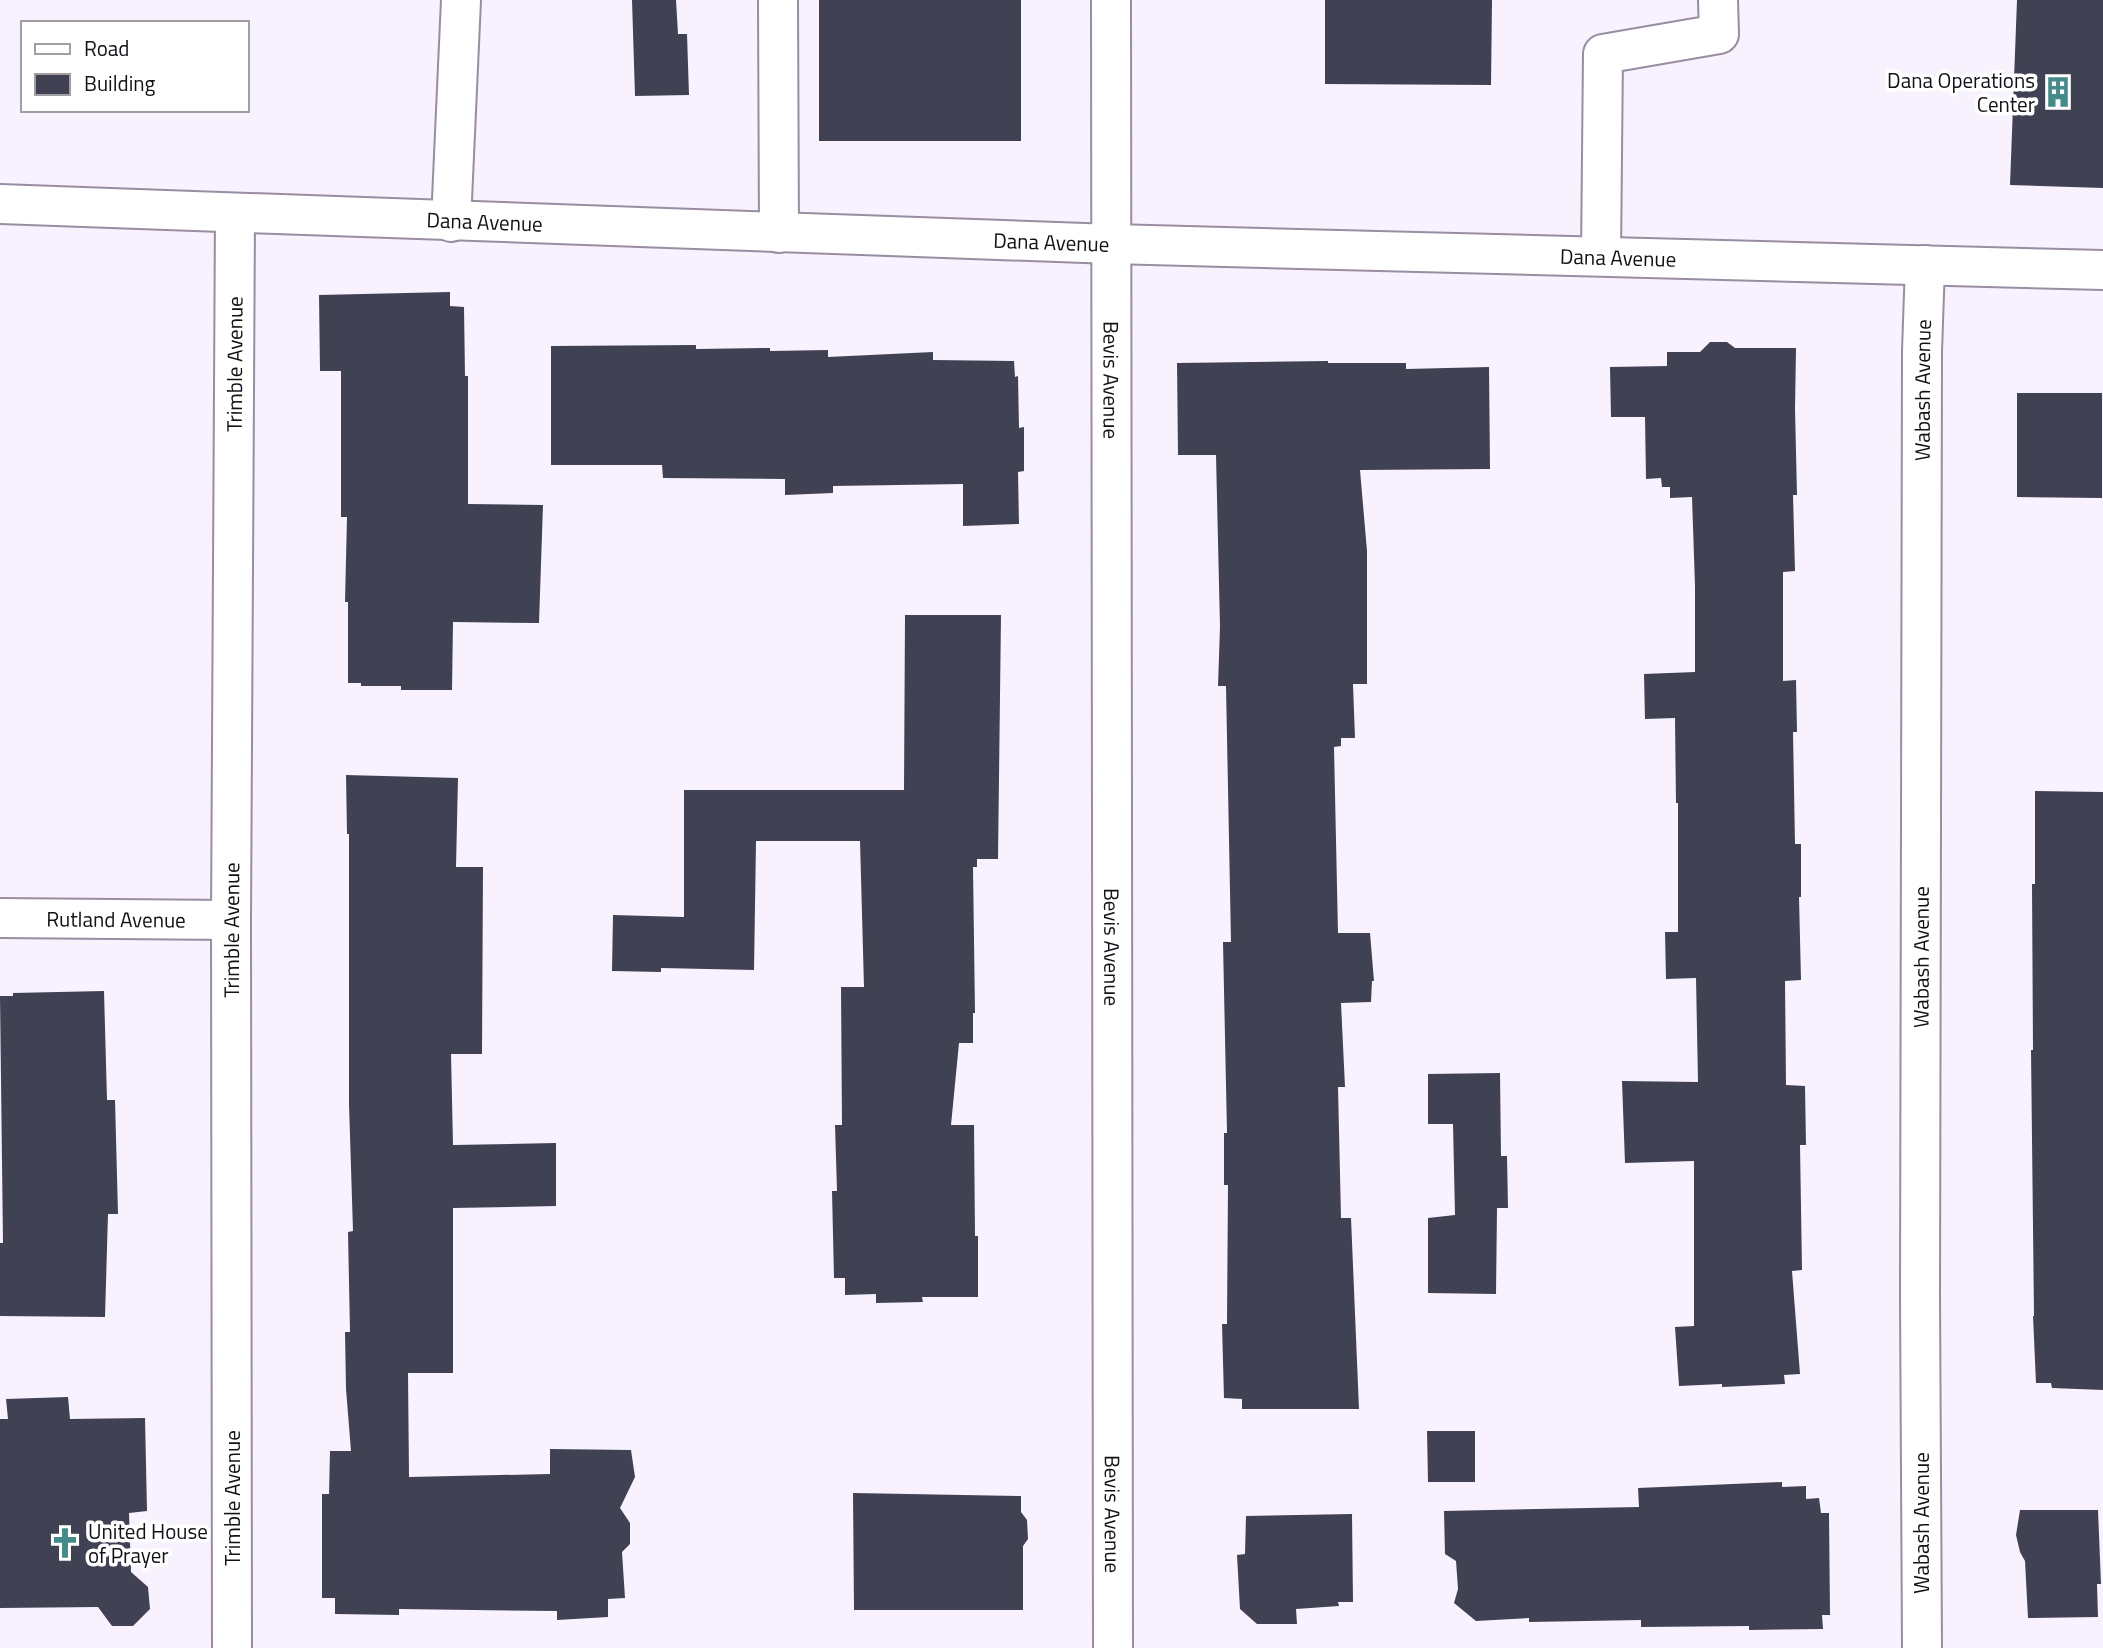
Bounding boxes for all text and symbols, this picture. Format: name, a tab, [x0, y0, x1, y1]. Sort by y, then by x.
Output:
legend	[21, 21, 248, 112]
text: Road	[84, 32, 129, 64]
place label: Dana Operations Center	[1887, 64, 2035, 120]
text: Building	[84, 67, 156, 99]
building icon: Dana Operations Center	[2041, 75, 2075, 109]
street label: Dana Avenue	[426, 203, 543, 240]
street label: Dana Avenue	[993, 224, 1110, 260]
street label: Dana Avenue	[1560, 240, 1677, 275]
street label: Trimble Avenue	[218, 296, 251, 432]
street label: Wabash Avenue	[1906, 319, 1939, 461]
street label: Bevis Avenue	[1095, 321, 1128, 439]
street label: Trimble Avenue	[215, 862, 247, 998]
street label: Wabash Avenue	[1905, 886, 1937, 1028]
street label: Bevis Avenue	[1096, 888, 1128, 1006]
street label: Rutland Avenue	[46, 902, 186, 936]
street label: Trimble Avenue	[216, 1430, 248, 1566]
street label: Wabash Avenue	[1905, 1452, 1937, 1594]
street label: Bevis Avenue	[1097, 1455, 1129, 1573]
place label: United House of Prayer	[88, 1515, 208, 1571]
church icon: United House of Prayer	[48, 1526, 82, 1560]

